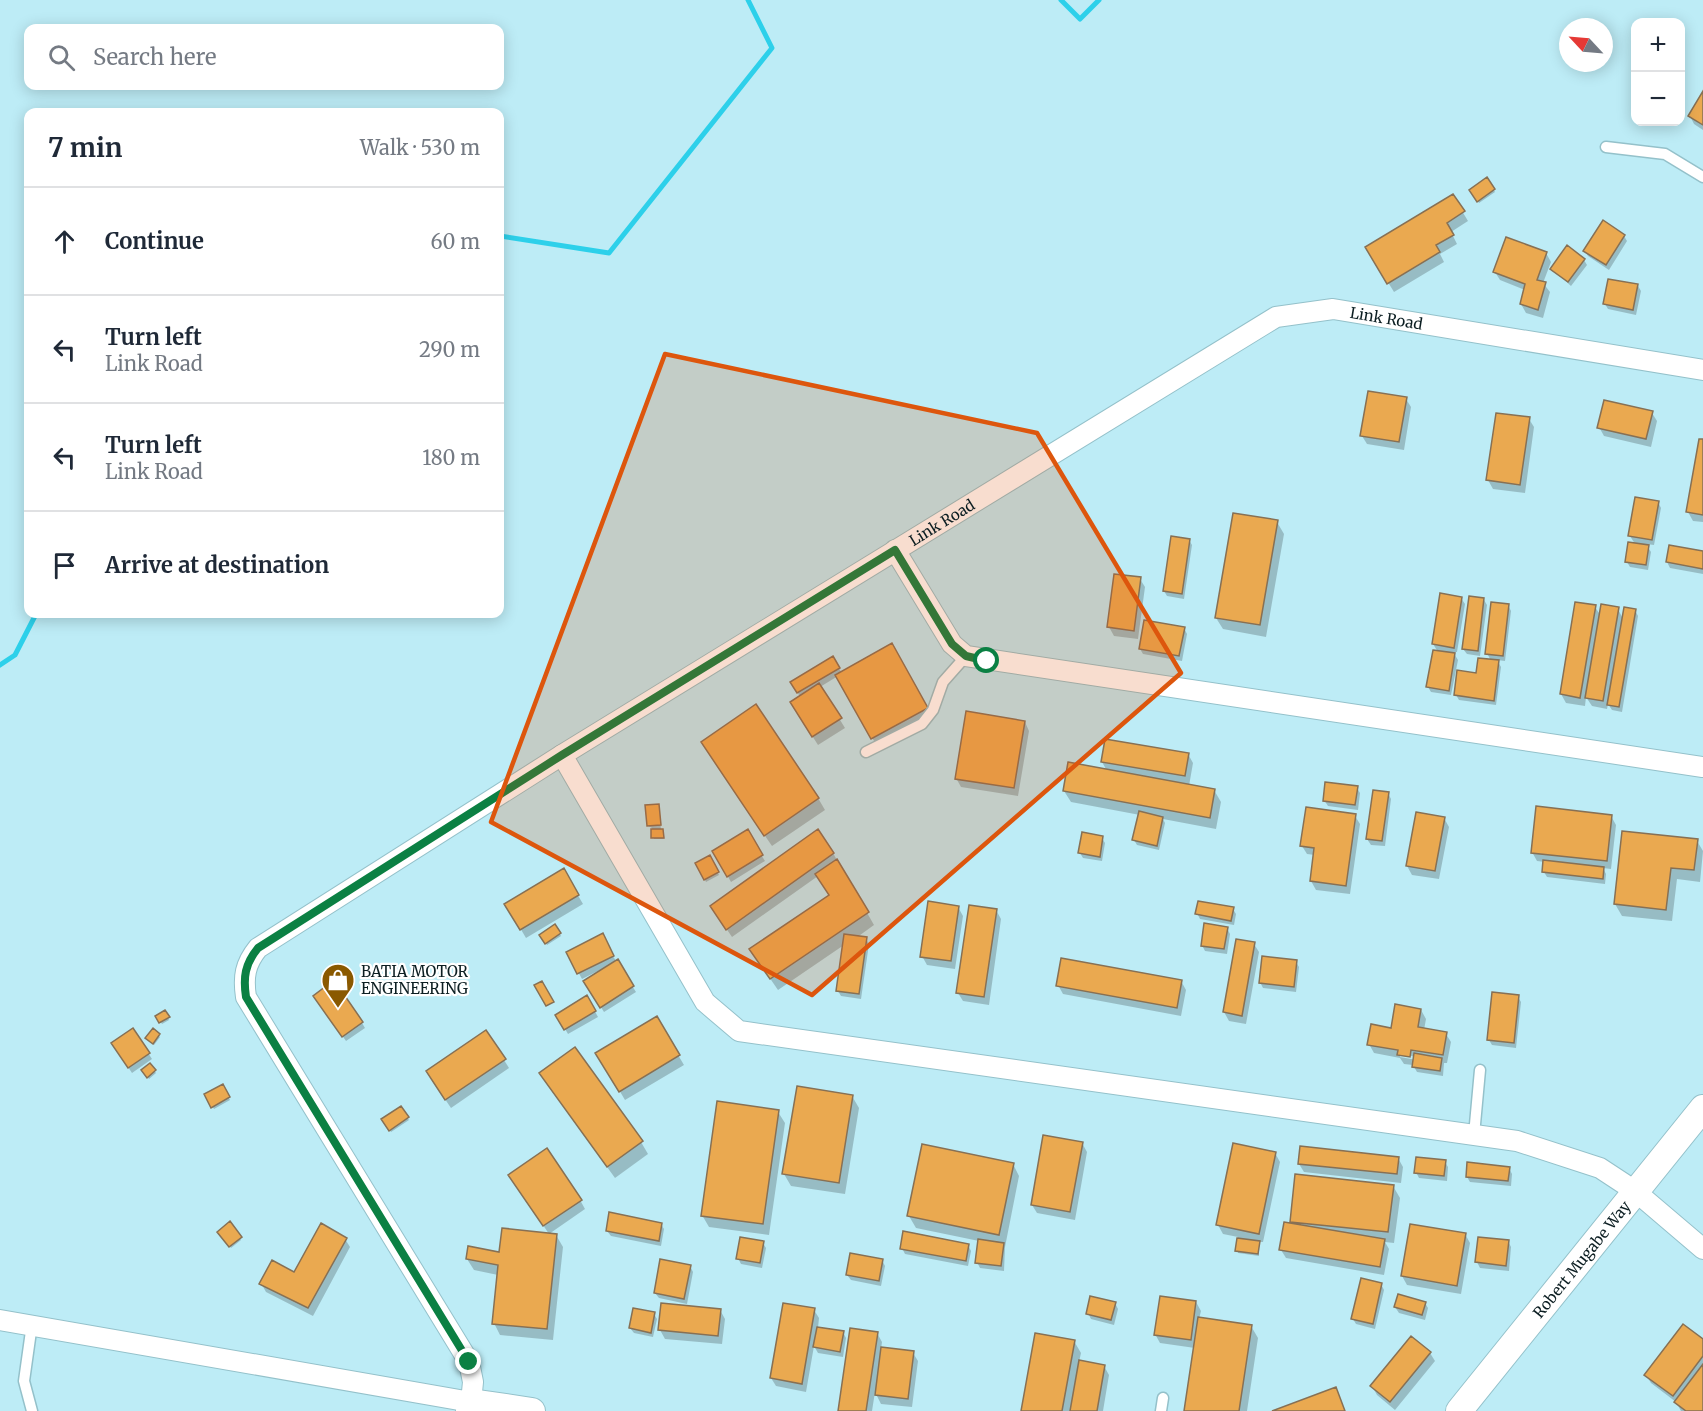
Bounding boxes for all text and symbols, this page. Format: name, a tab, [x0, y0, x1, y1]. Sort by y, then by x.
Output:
north arrow	[1559, 18, 1613, 72]
map controls	[1631, 18, 1685, 126]
button: +	[1631, 18, 1685, 72]
search box	[24, 24, 504, 90]
icon: search	[45, 41, 78, 74]
text: Search here	[93, 43, 216, 71]
button: −	[1631, 72, 1685, 126]
text: 7 min	[48, 131, 122, 164]
text: Walk · 530 m	[360, 135, 480, 160]
icon: ahead	[48, 225, 81, 258]
text: Continue	[105, 227, 204, 255]
text: 60 m	[430, 229, 480, 254]
street label: Link Road	[1349, 302, 1424, 333]
text: Turn left	[105, 323, 202, 351]
icon: left	[48, 333, 81, 366]
text: 290 m	[419, 337, 480, 362]
text: Link Road	[105, 351, 203, 376]
text: Turn left	[105, 431, 202, 459]
icon: left	[48, 441, 81, 474]
text: 180 m	[422, 445, 480, 470]
text: Link Road	[105, 459, 203, 484]
street label: Link Road	[905, 495, 978, 549]
icon: arrive	[48, 549, 81, 582]
text: Arrive at destination	[105, 551, 329, 579]
route start	[973, 647, 999, 673]
shop icon: BATIA MOTOR ENGINEERING	[320, 962, 356, 1009]
place label: BATIA MOTOR ENGINEERING	[361, 962, 468, 998]
street label: Robert Mugabe Way	[1528, 1197, 1634, 1321]
route end	[455, 1348, 481, 1374]

